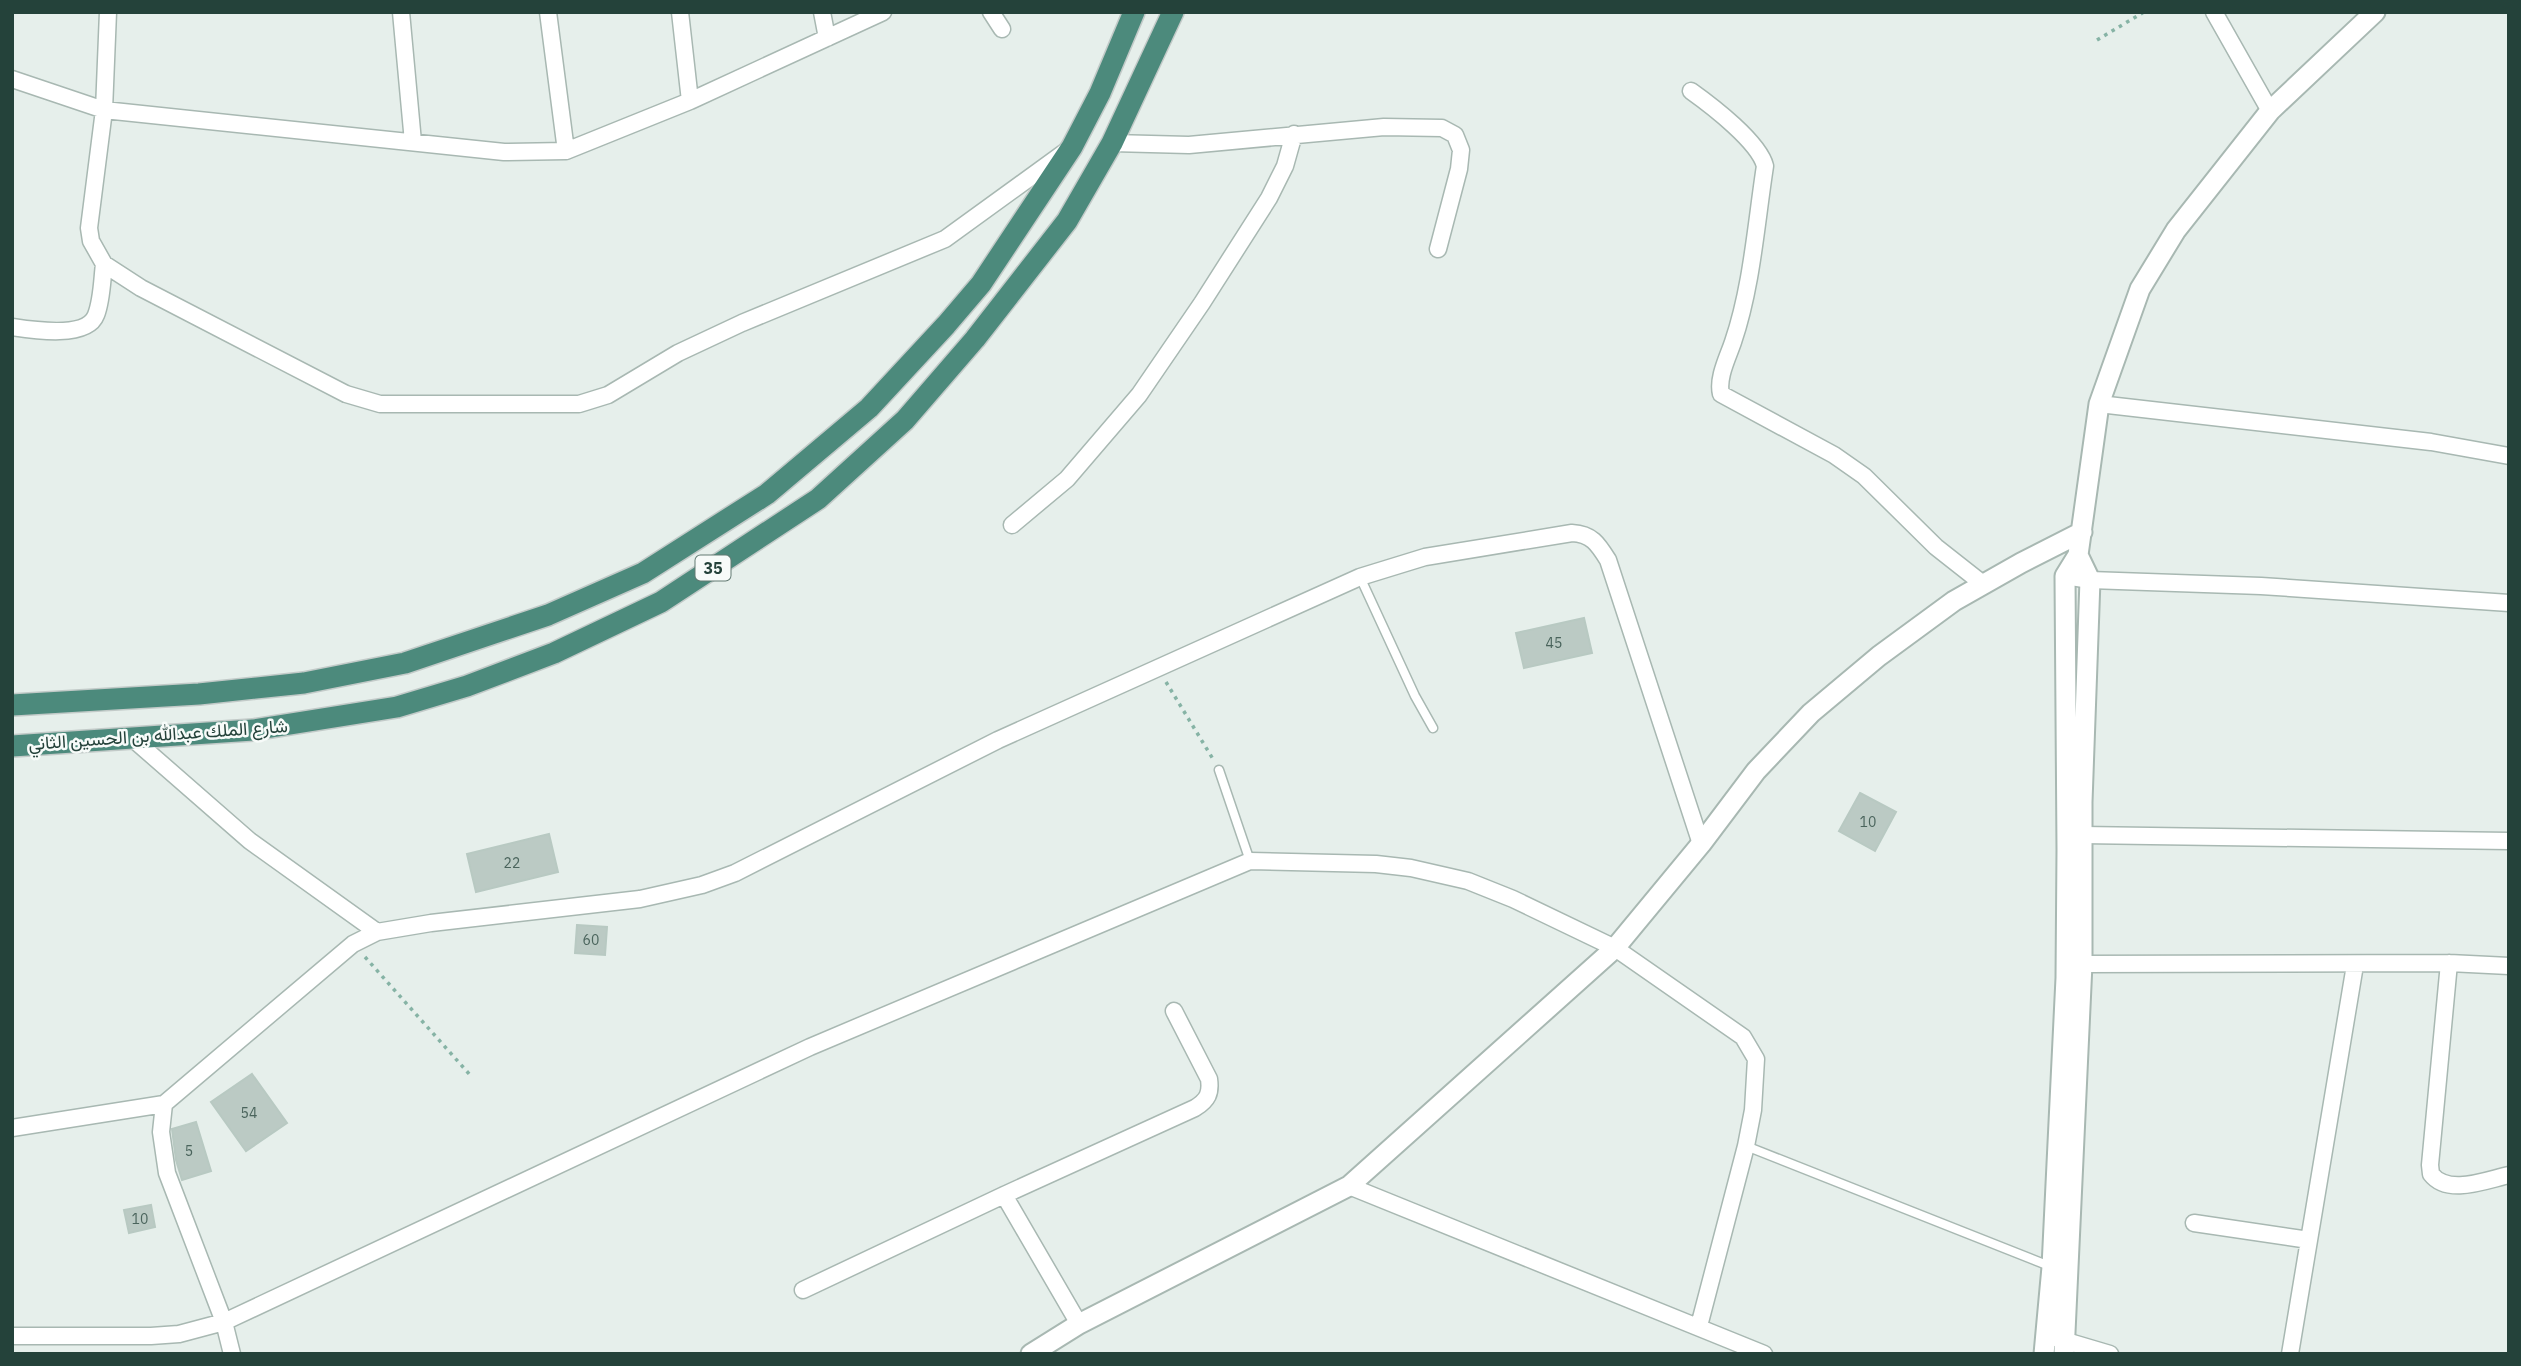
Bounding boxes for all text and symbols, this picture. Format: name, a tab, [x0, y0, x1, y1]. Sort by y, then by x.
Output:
road number: 35	[696, 555, 730, 580]
house number: 45	[1546, 634, 1562, 652]
street label: شارع الملك عبدالله بن الحسين الثاني	[27, 714, 289, 759]
house number: 10	[1860, 813, 1876, 831]
house number: 22	[504, 854, 520, 872]
house number: 60	[583, 931, 599, 949]
house number: 54	[241, 1104, 257, 1122]
house number: 5	[185, 1142, 193, 1160]
house number: 10	[132, 1210, 148, 1228]

